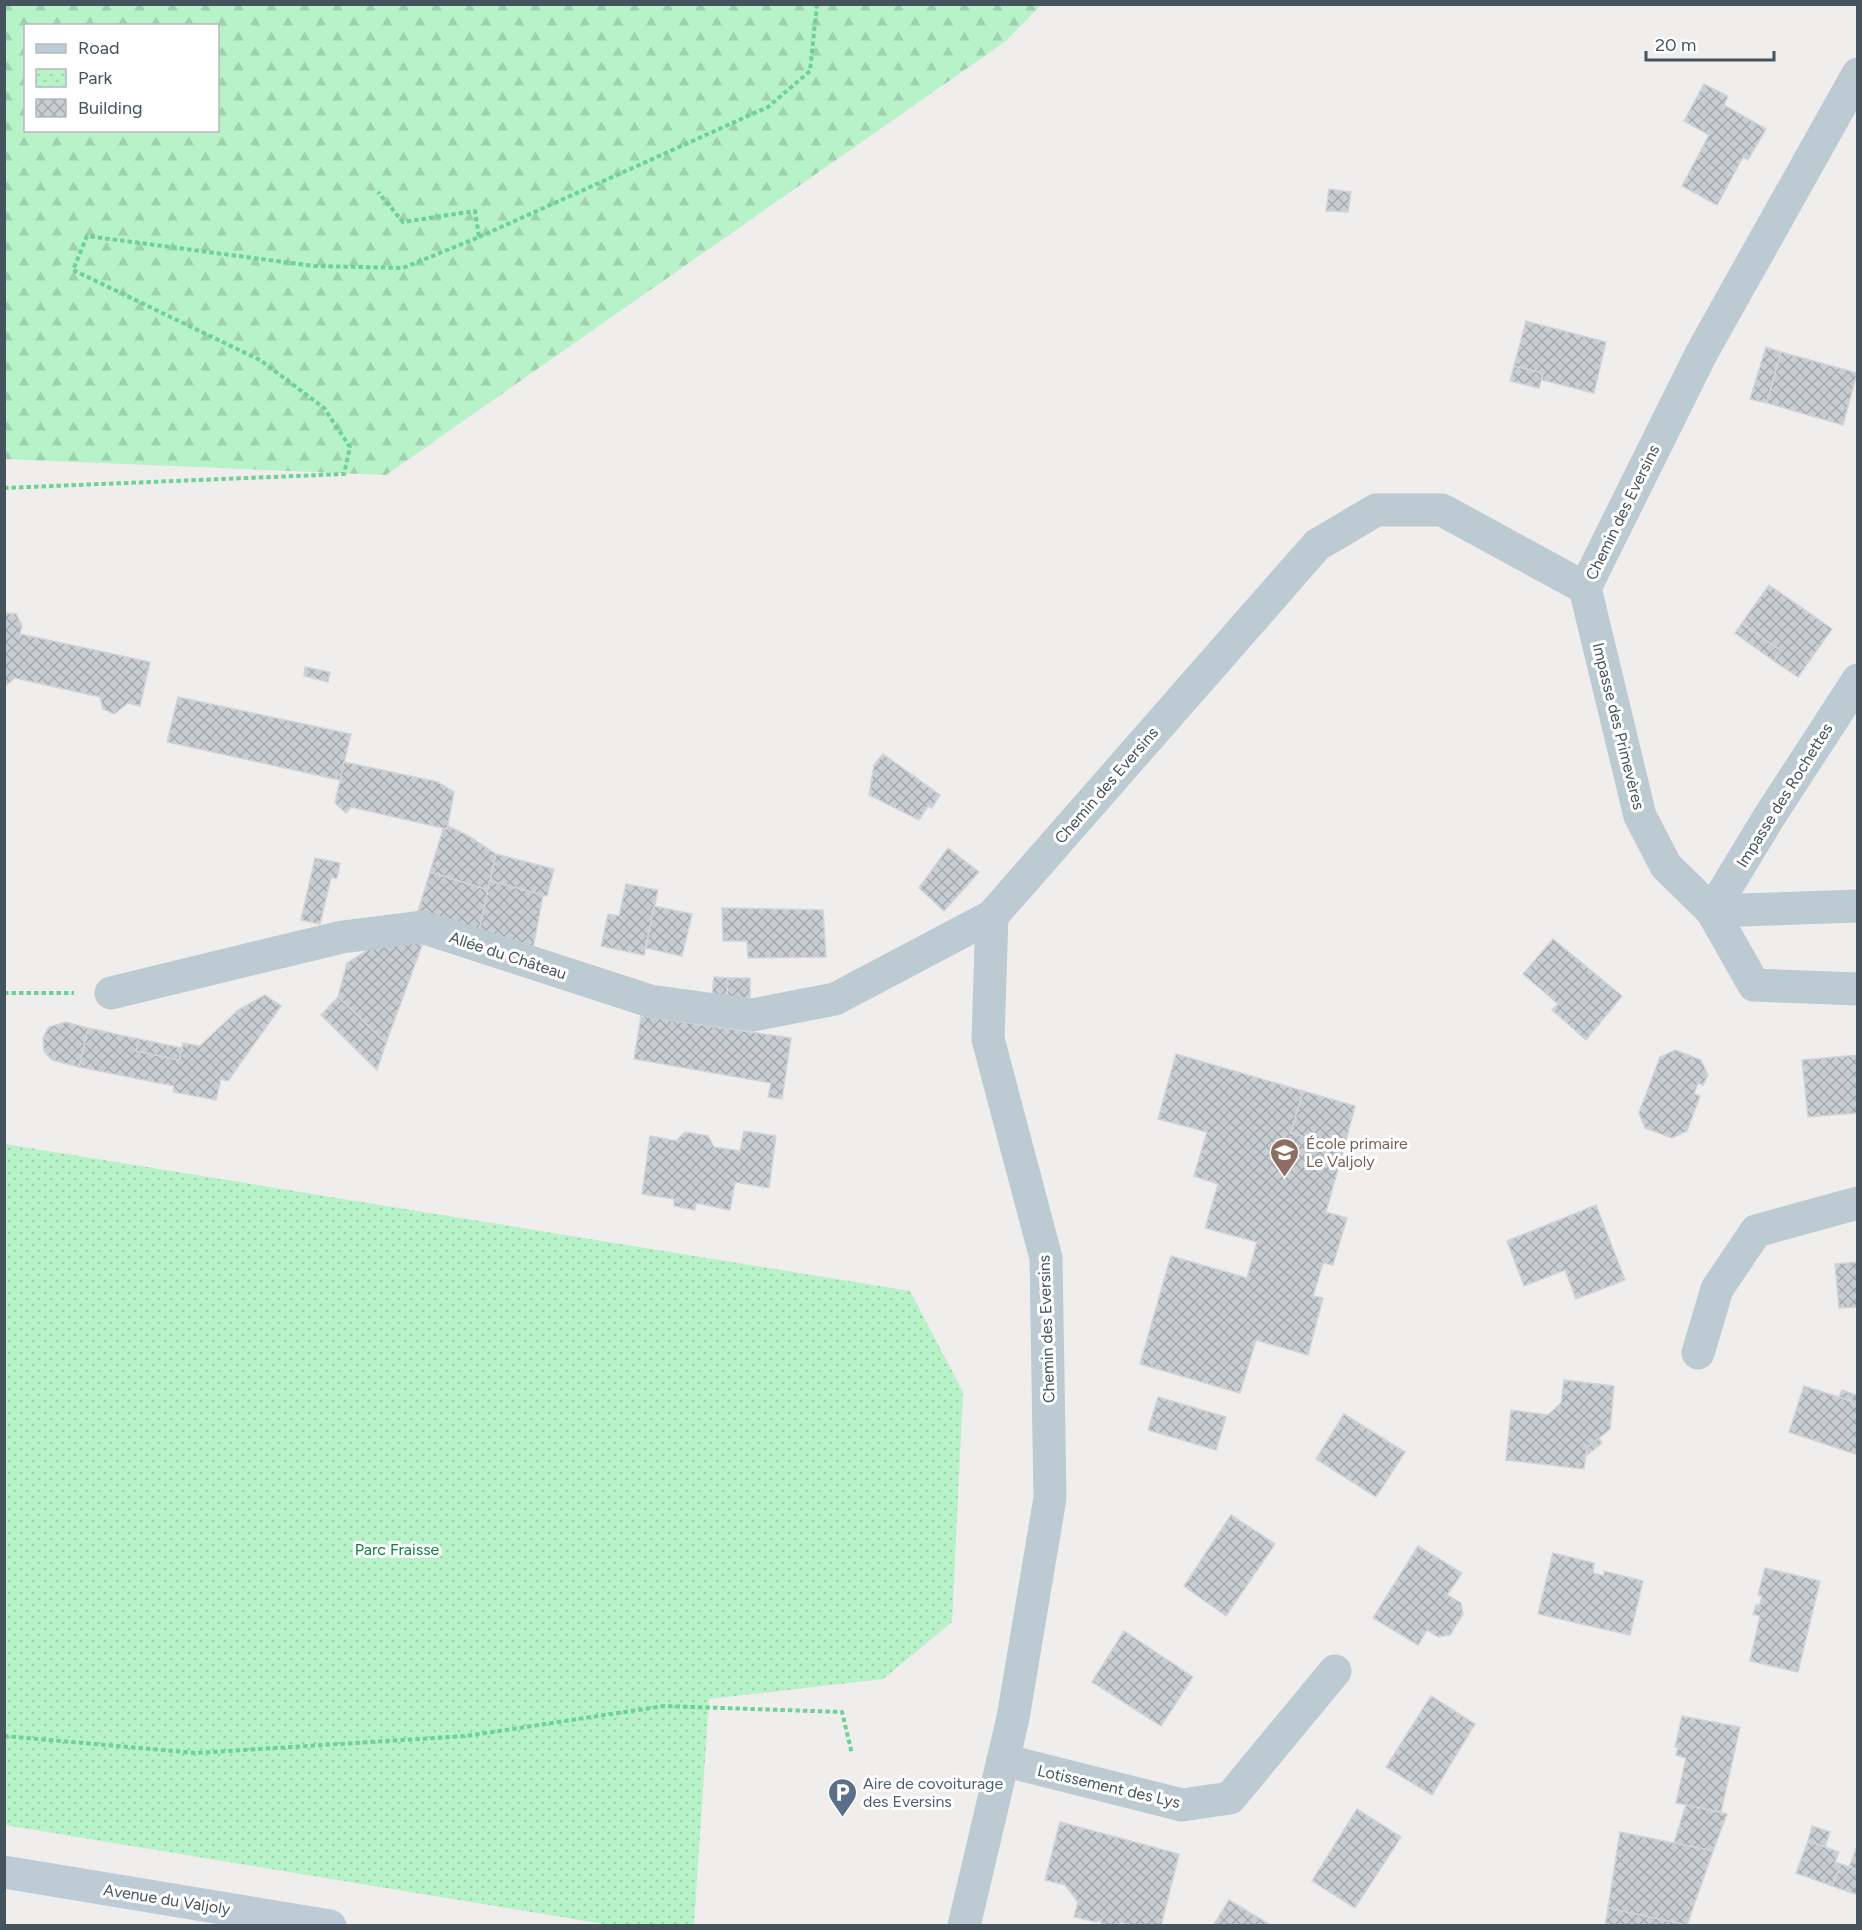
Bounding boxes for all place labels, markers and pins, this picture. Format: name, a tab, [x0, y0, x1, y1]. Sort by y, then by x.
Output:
place label: École primaire Le Valjoly	[1306, 1134, 1408, 1171]
school or university icon: École primaire Le Valjoly	[1269, 1136, 1301, 1178]
place label: Aire de covoiturage des Eversins	[863, 1774, 1003, 1811]
parking icon: Aire de covoiturage des Eversins	[826, 1776, 858, 1818]

